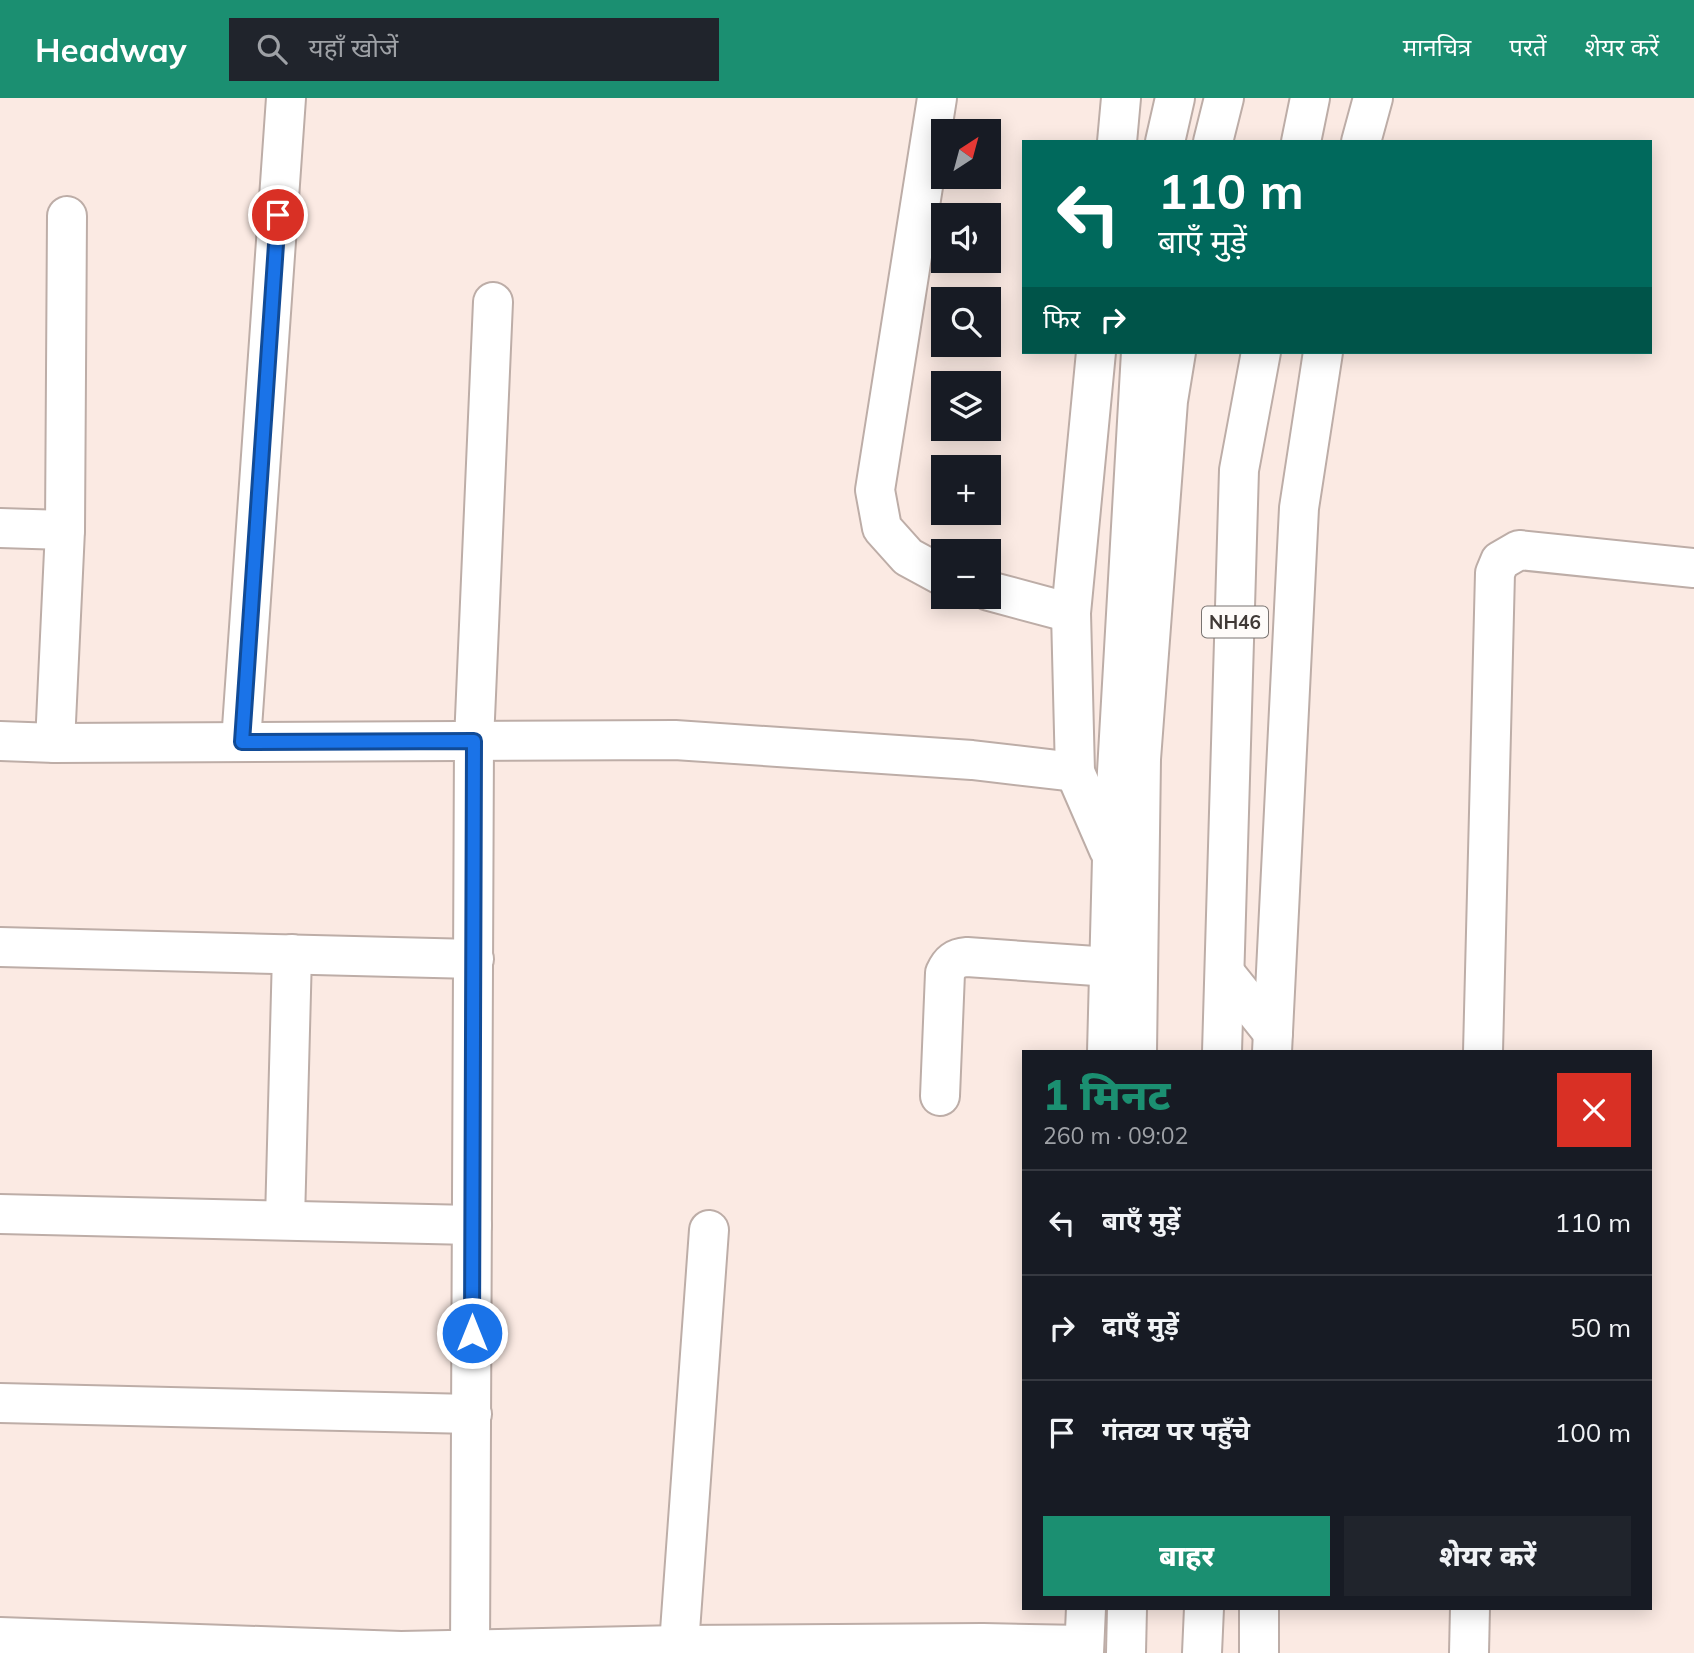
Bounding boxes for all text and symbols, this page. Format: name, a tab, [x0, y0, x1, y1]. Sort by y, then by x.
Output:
search box	[229, 18, 719, 81]
text: Headway	[35, 29, 187, 70]
icon: search	[253, 30, 291, 68]
text: यहाँ खोजें	[309, 31, 398, 64]
text: मानचित्र	[1403, 32, 1471, 62]
text: परतें	[1509, 32, 1546, 62]
text: शेयर करें	[1584, 32, 1659, 62]
north arrow	[931, 119, 1001, 189]
map controls	[931, 119, 1001, 609]
text: 110 m	[1158, 160, 1304, 221]
icon: left	[1043, 168, 1134, 259]
pin	[248, 185, 308, 245]
icon: arrive	[259, 196, 297, 234]
button: sound	[931, 203, 1001, 273]
text: बाएँ मुड़ें	[1158, 221, 1247, 261]
button: search	[931, 287, 1001, 357]
icon: right	[1094, 301, 1132, 339]
text: फिर	[1043, 302, 1080, 335]
button: layers	[931, 371, 1001, 441]
button: +	[931, 455, 1001, 525]
button: −	[931, 539, 1001, 609]
road number: NH46	[1202, 607, 1268, 638]
text: 1 मिनट	[1043, 1068, 1170, 1121]
button: close	[1557, 1073, 1631, 1147]
text: 260 m · 09:02	[1043, 1121, 1188, 1150]
icon: left	[1043, 1204, 1081, 1242]
text: बाएँ मुड़ें	[1102, 1204, 1180, 1237]
text: 110 m	[1555, 1206, 1631, 1239]
position arrow	[435, 1296, 509, 1370]
icon: right	[1043, 1309, 1081, 1347]
text: दाएँ मुड़ें	[1102, 1309, 1179, 1342]
text: 50 m	[1570, 1311, 1631, 1344]
icon: arrive	[1043, 1414, 1081, 1452]
text: गंतव्य पर पहुँचे	[1102, 1414, 1250, 1447]
text: 100 m	[1555, 1416, 1631, 1449]
button: बाहर	[1043, 1516, 1330, 1596]
button: शेयर करें	[1344, 1516, 1631, 1596]

